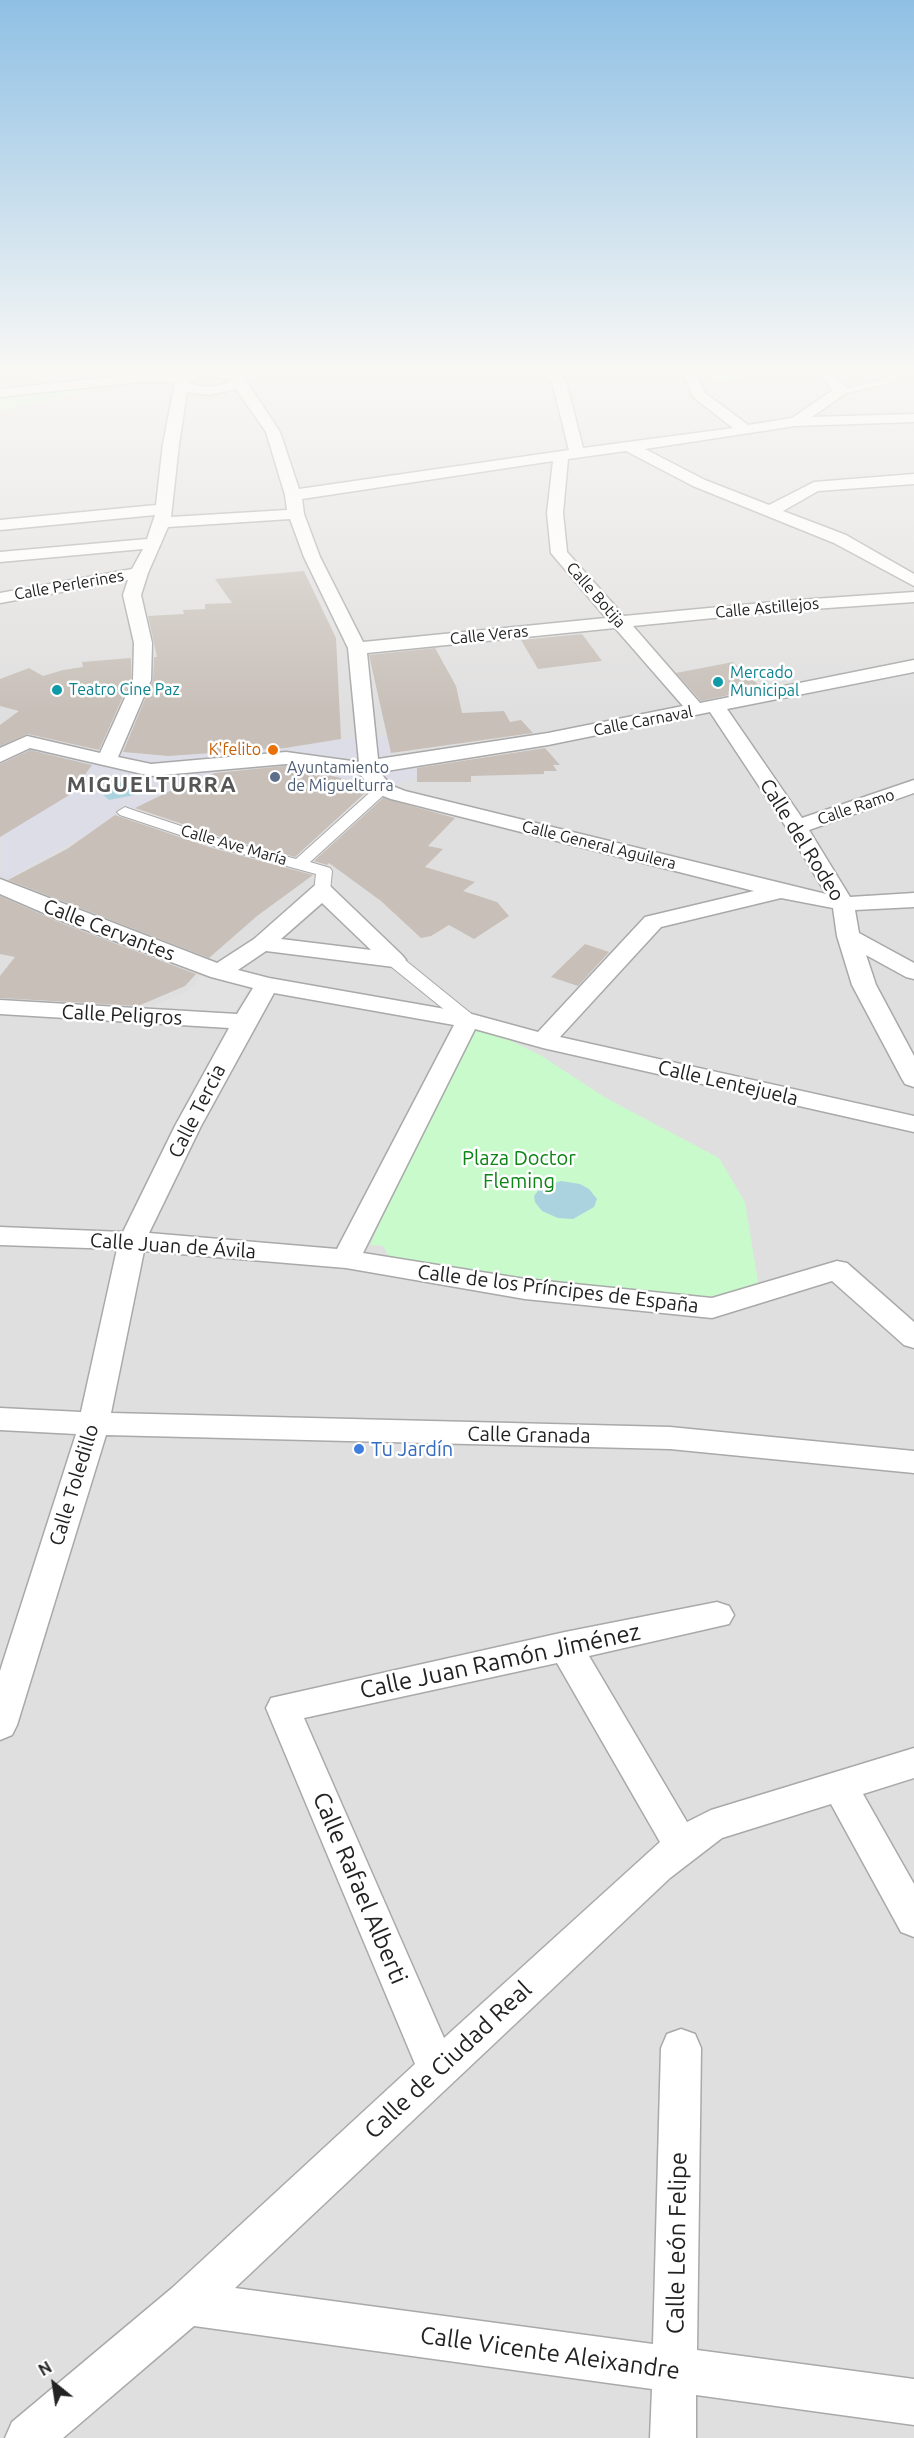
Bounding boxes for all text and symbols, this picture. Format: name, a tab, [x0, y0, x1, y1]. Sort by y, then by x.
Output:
street label: Calle Botija	[562, 558, 630, 632]
street label: Calle Perlerines	[13, 566, 125, 604]
street label: Calle Astillejos	[714, 594, 820, 622]
street label: Calle Veras	[449, 621, 529, 649]
place label: Mercado Municipal	[730, 663, 799, 701]
marker: Mercado Municipal	[711, 675, 725, 689]
place label: Teatro Cine Paz	[69, 680, 180, 700]
marker: Teatro Cine Paz	[50, 683, 64, 697]
street label: Calle Carnaval	[592, 702, 694, 740]
place label: K'felito	[209, 740, 261, 760]
marker: K'felito	[266, 743, 280, 757]
place label: Ayuntamiento de Miguelturra	[287, 758, 394, 796]
marker: Ayuntamiento de Miguelturra	[268, 770, 282, 784]
district label: MIGUELTURRA	[67, 772, 237, 798]
street label: Calle del Rodeo	[755, 774, 849, 906]
street label: Calle Ramo	[815, 785, 897, 829]
street label: Calle General Aguilera	[520, 817, 678, 873]
street label: Calle Ave María	[179, 821, 289, 869]
street label: Calle Cervantes	[40, 894, 178, 966]
street label: Calle Peligros	[61, 1000, 183, 1030]
street label: Calle Lentejuela	[656, 1055, 800, 1111]
street label: Calle Tercia	[163, 1060, 231, 1162]
park label: Plaza Doctor Fleming	[462, 1146, 576, 1193]
street label: Calle Juan de Ávila	[89, 1228, 257, 1264]
street label: Calle de los Príncipes de España	[416, 1260, 700, 1318]
street label: Calle Toledillo	[44, 1421, 104, 1549]
street label: Calle Granada	[467, 1422, 591, 1448]
place label: Tu Jardín	[371, 1437, 453, 1461]
marker: Tu Jardín	[352, 1442, 366, 1456]
street label: Calle Juan Ramón Jiménez	[357, 1617, 643, 1705]
street label: Calle Rafael Alberti	[307, 1788, 413, 1988]
street label: Calle de Ciudad Real	[358, 1975, 538, 2145]
street label: Calle León Felipe	[661, 2152, 693, 2334]
street label: Calle Vicente Aleixandre	[418, 2321, 682, 2385]
north arrow	[24, 2354, 84, 2414]
text: N	[35, 2358, 55, 2379]

